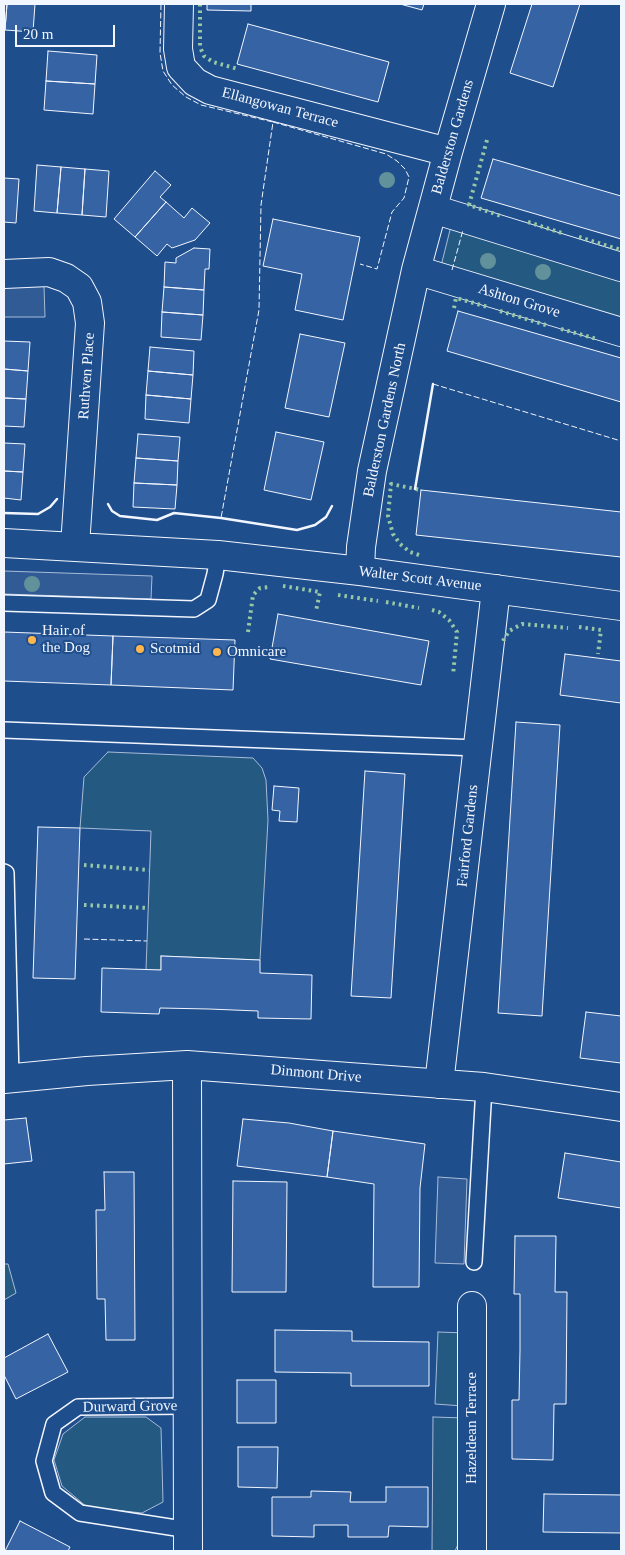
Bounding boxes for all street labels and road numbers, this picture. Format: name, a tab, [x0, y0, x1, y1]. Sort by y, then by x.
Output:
street label: Balderston Gardens	[428, 77, 478, 197]
street label: Ellangowan Terrace	[220, 84, 340, 132]
street label: Ashton Grove	[476, 280, 562, 322]
street label: Ruthven Place	[75, 332, 99, 420]
street label: Balderston Gardens North	[360, 341, 410, 499]
street label: Walter Scott Avenue	[358, 563, 482, 595]
street label: Fairford Gardens	[454, 784, 482, 888]
street label: Dinmont Drive	[270, 1061, 362, 1087]
street label: Hazeldean Terrace	[463, 1372, 481, 1484]
street label: Durward Grove	[83, 1397, 177, 1417]

